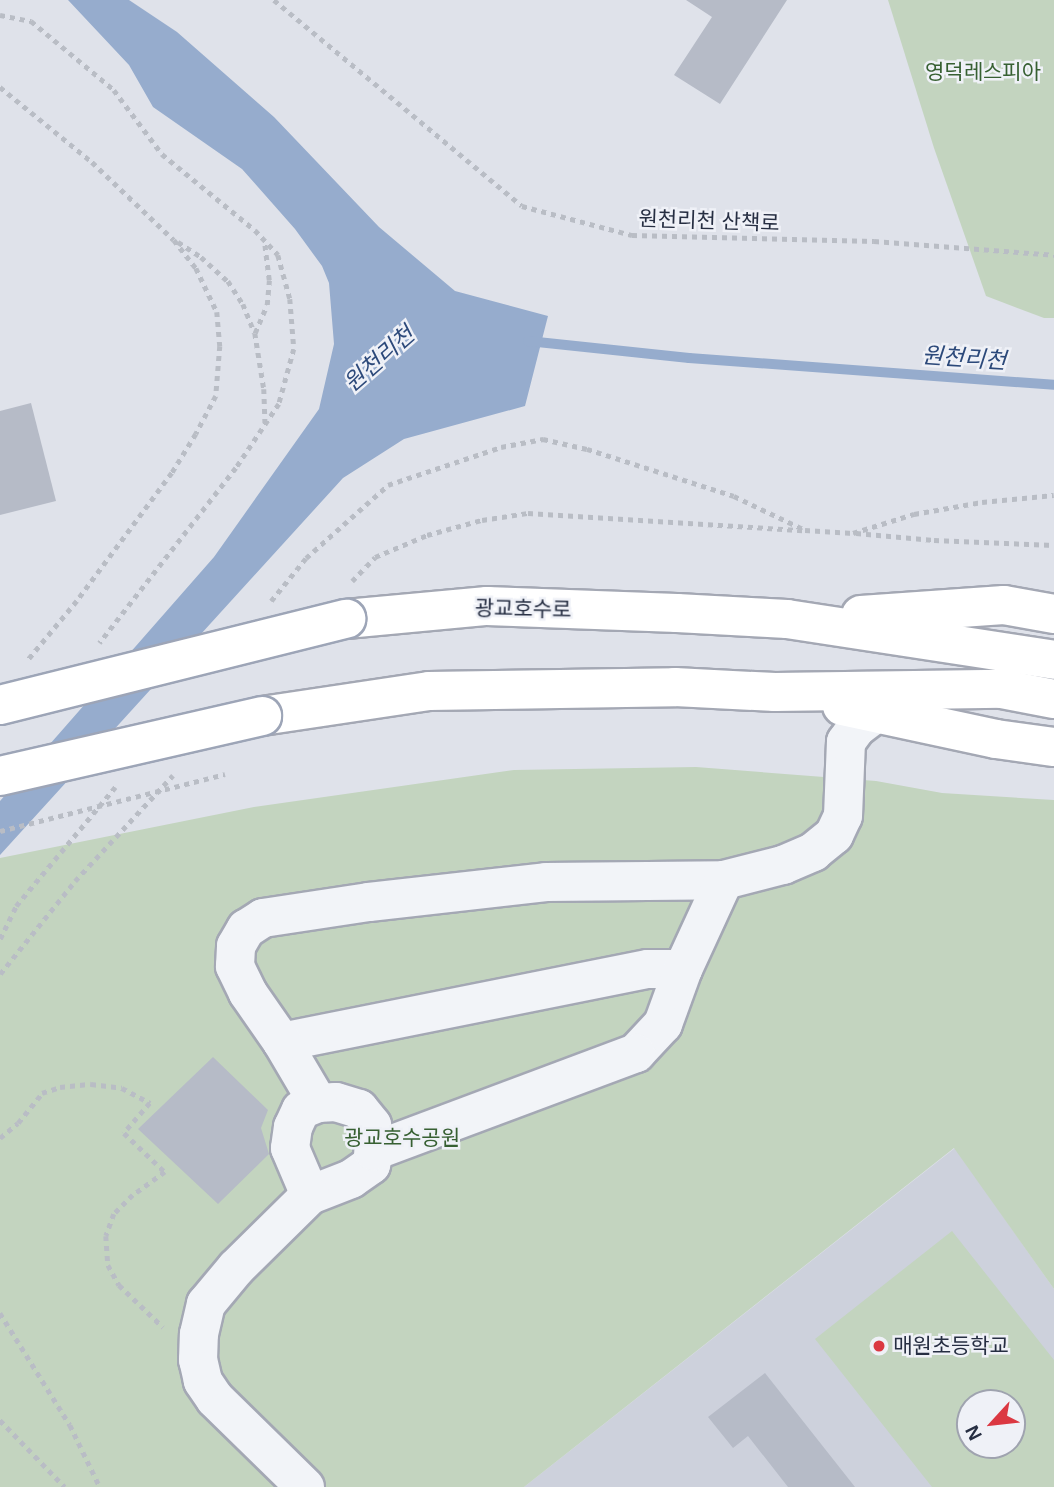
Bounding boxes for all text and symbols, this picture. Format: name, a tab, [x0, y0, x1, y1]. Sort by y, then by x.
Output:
park label: 영덕레스피아	[925, 59, 1041, 85]
street label: 원천리천 산책로	[638, 206, 780, 236]
water label: 원천리천	[338, 321, 420, 397]
water label: 원천리천	[921, 341, 1007, 375]
street label: 광교호수로	[474, 596, 572, 622]
park label: 광교호수공원	[344, 1125, 460, 1151]
place label: 매원초등학교	[893, 1333, 1009, 1359]
marker: 매원초등학교	[871, 1338, 887, 1354]
north arrow	[956, 1389, 1026, 1459]
text: N	[961, 1422, 986, 1444]

